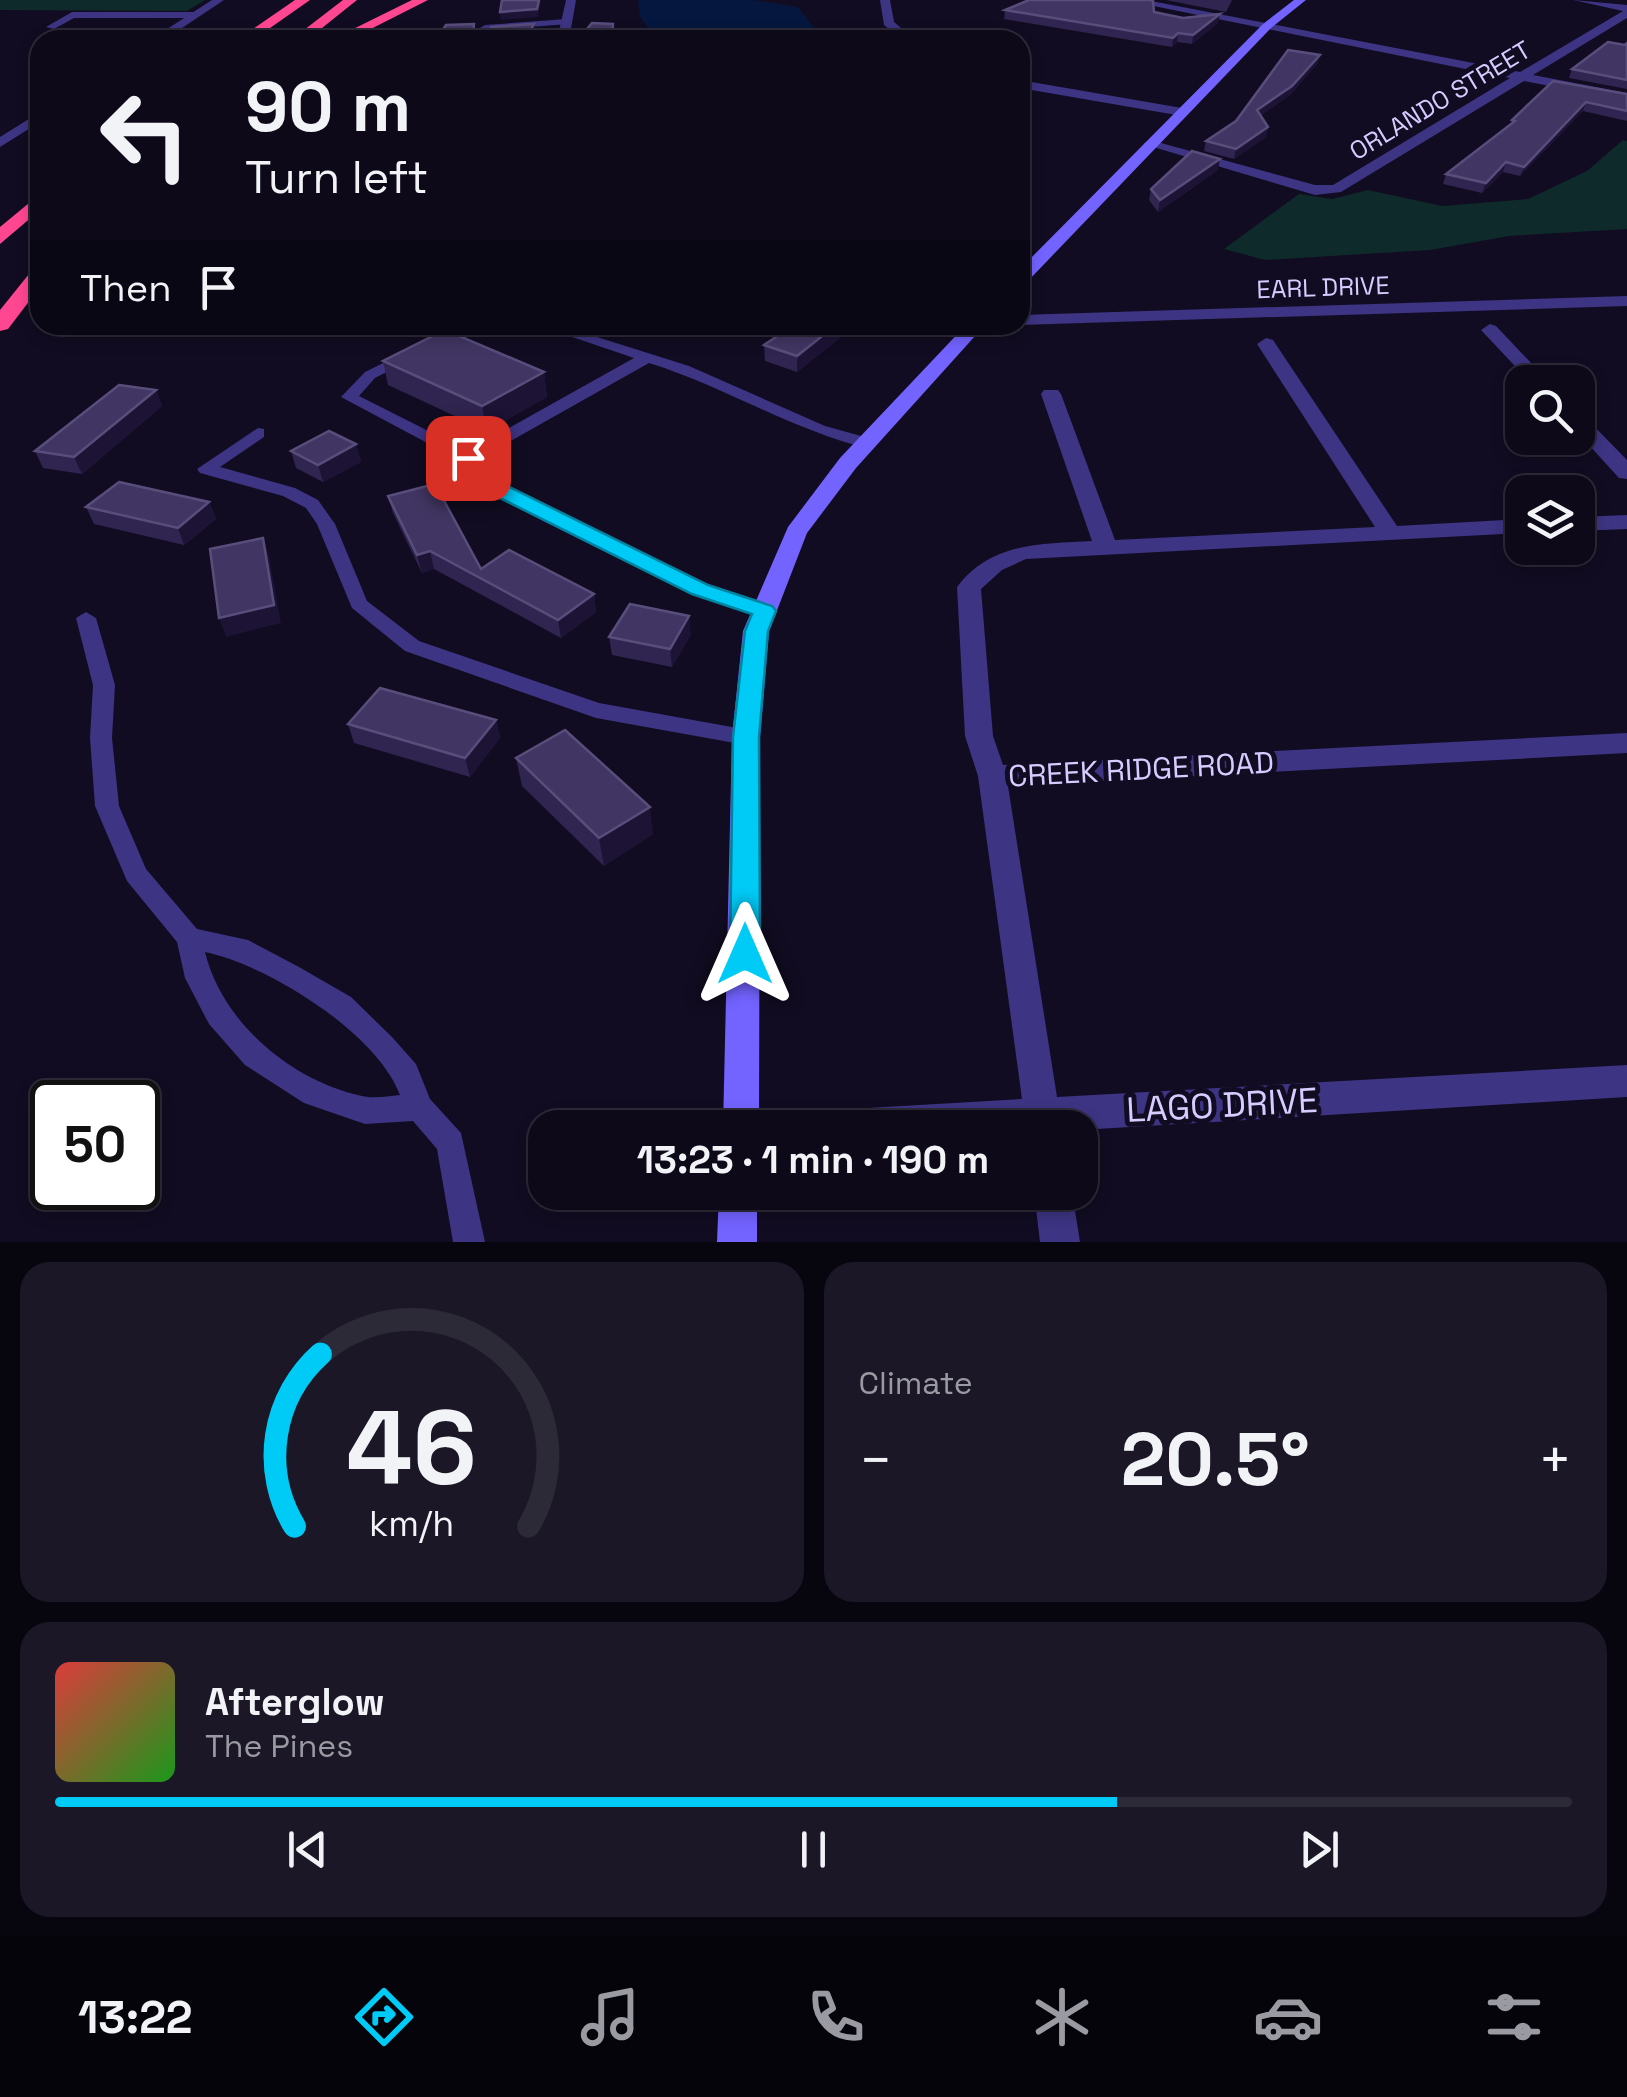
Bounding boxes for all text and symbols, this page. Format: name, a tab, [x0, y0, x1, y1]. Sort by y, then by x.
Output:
street label: ORLANDO STREET	[1343, 33, 1537, 167]
text: 90 m	[245, 62, 411, 151]
icon: left	[80, 70, 210, 200]
text: Turn left	[245, 149, 428, 206]
icon: arrive	[191, 260, 246, 315]
text: Then	[80, 264, 171, 312]
street label: EARL DRIVE	[1256, 269, 1390, 305]
map controls	[1505, 365, 1595, 565]
button: search	[1505, 365, 1595, 455]
pin	[426, 416, 511, 501]
icon: arrive	[441, 431, 496, 486]
button: layers	[1505, 475, 1595, 565]
street label: CREEK RIDGE ROAD	[1007, 743, 1275, 795]
position arrow	[693, 902, 797, 1006]
street label: LAGO DRIVE	[1125, 1078, 1319, 1132]
speed limit sign: 50	[30, 1080, 160, 1210]
text: 13:23 · 1 min · 190 m	[637, 1136, 989, 1184]
text: Climate	[859, 1363, 973, 1403]
text: 46	[347, 1382, 477, 1514]
text: 20.5°	[1121, 1411, 1310, 1507]
text: −	[859, 1425, 893, 1495]
text: +	[1538, 1425, 1572, 1495]
text: km/h	[369, 1501, 454, 1546]
text: Afterglow	[205, 1678, 385, 1726]
text: The Pines	[205, 1726, 353, 1766]
icon: previous	[280, 1822, 335, 1877]
icon: pause	[786, 1822, 841, 1877]
icon: next	[1292, 1822, 1347, 1877]
icon: directions	[349, 1982, 419, 2052]
icon: music	[575, 1982, 645, 2052]
icon: phone	[801, 1982, 871, 2052]
icon: climate	[1027, 1982, 1097, 2052]
icon: car	[1253, 1982, 1323, 2052]
icon: filters	[1479, 1982, 1549, 2052]
text: 13:22	[78, 1989, 193, 2046]

